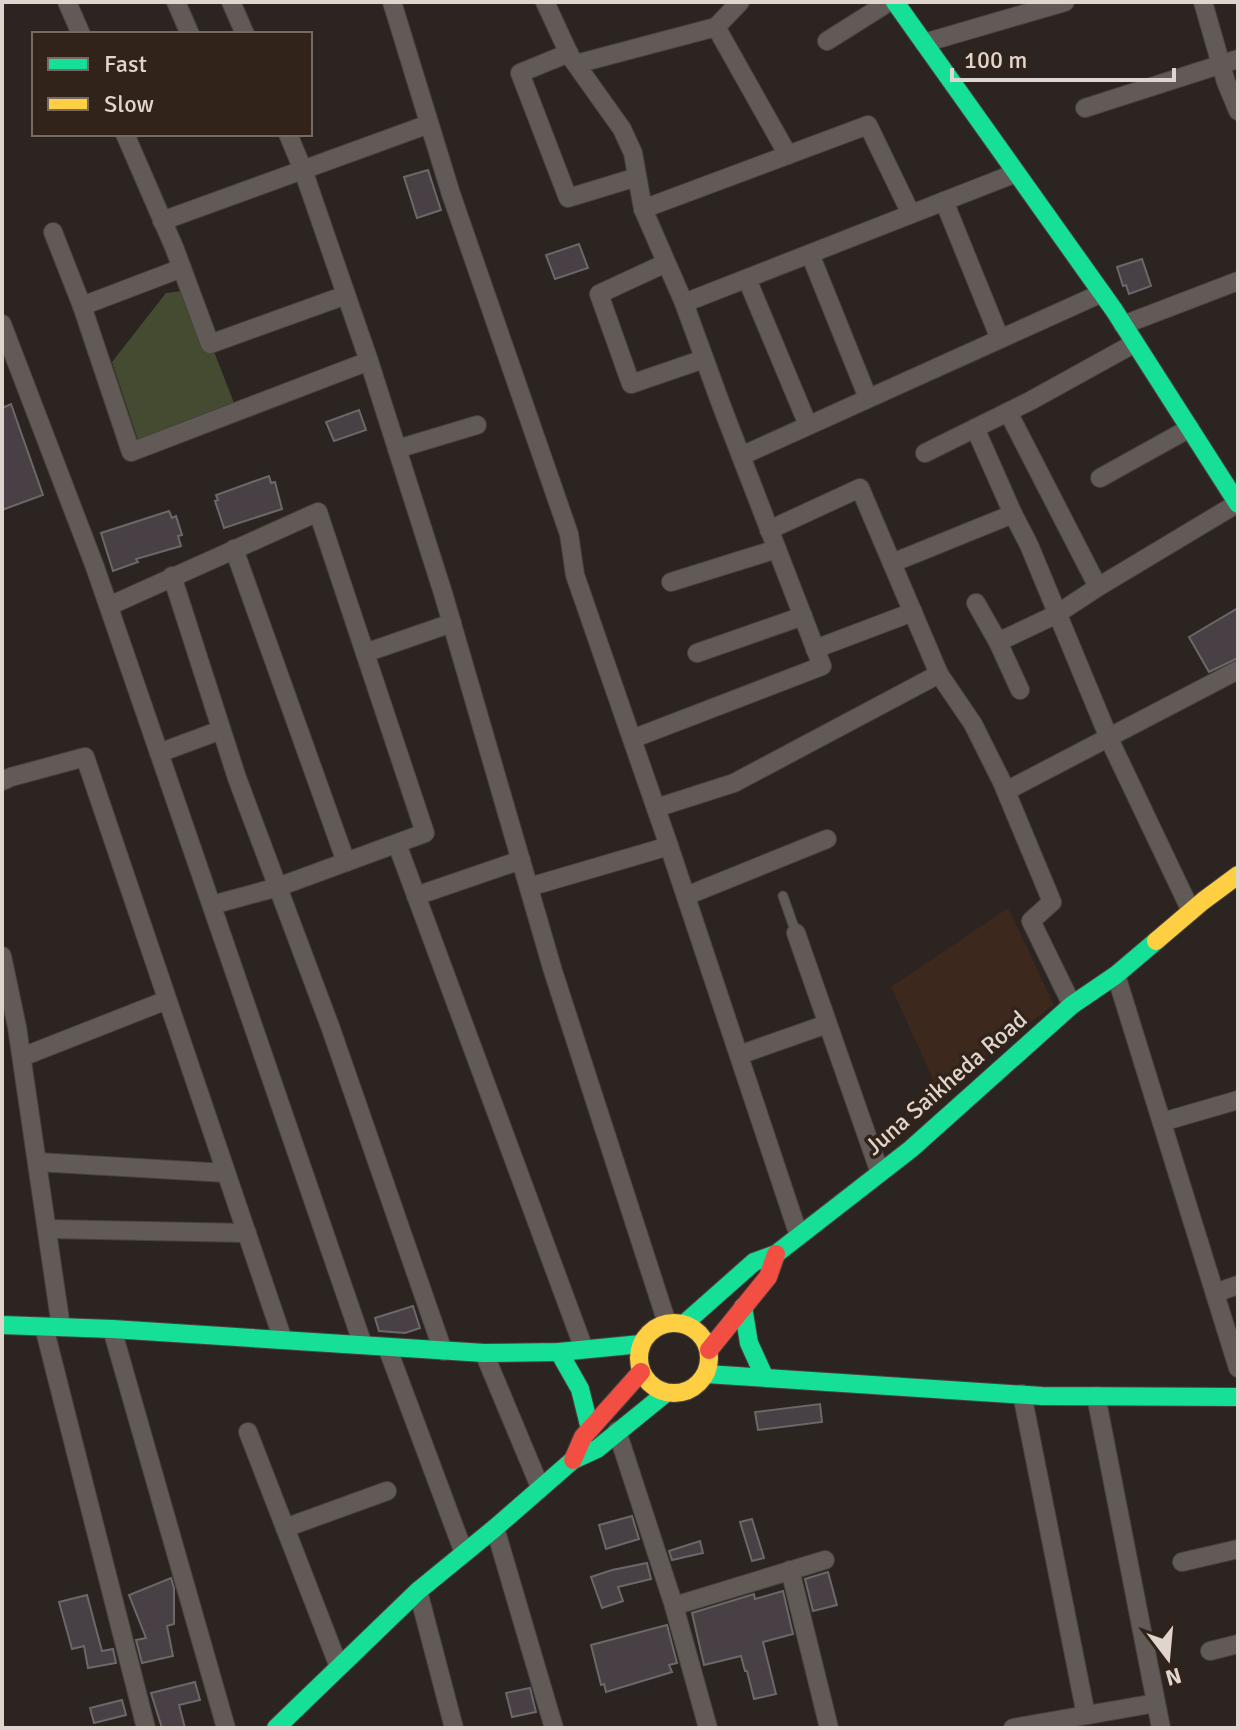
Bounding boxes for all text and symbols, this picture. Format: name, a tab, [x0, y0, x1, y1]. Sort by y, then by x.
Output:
legend	[32, 32, 312, 136]
scale bar	[952, 32, 1174, 82]
text: 100 m	[964, 45, 1027, 75]
text: Fast	[104, 49, 147, 79]
text: Slow	[104, 89, 154, 119]
street label: Juna Saikheda Road	[859, 1004, 1033, 1162]
north arrow	[1128, 1618, 1208, 1698]
text: N	[1162, 1662, 1184, 1692]

